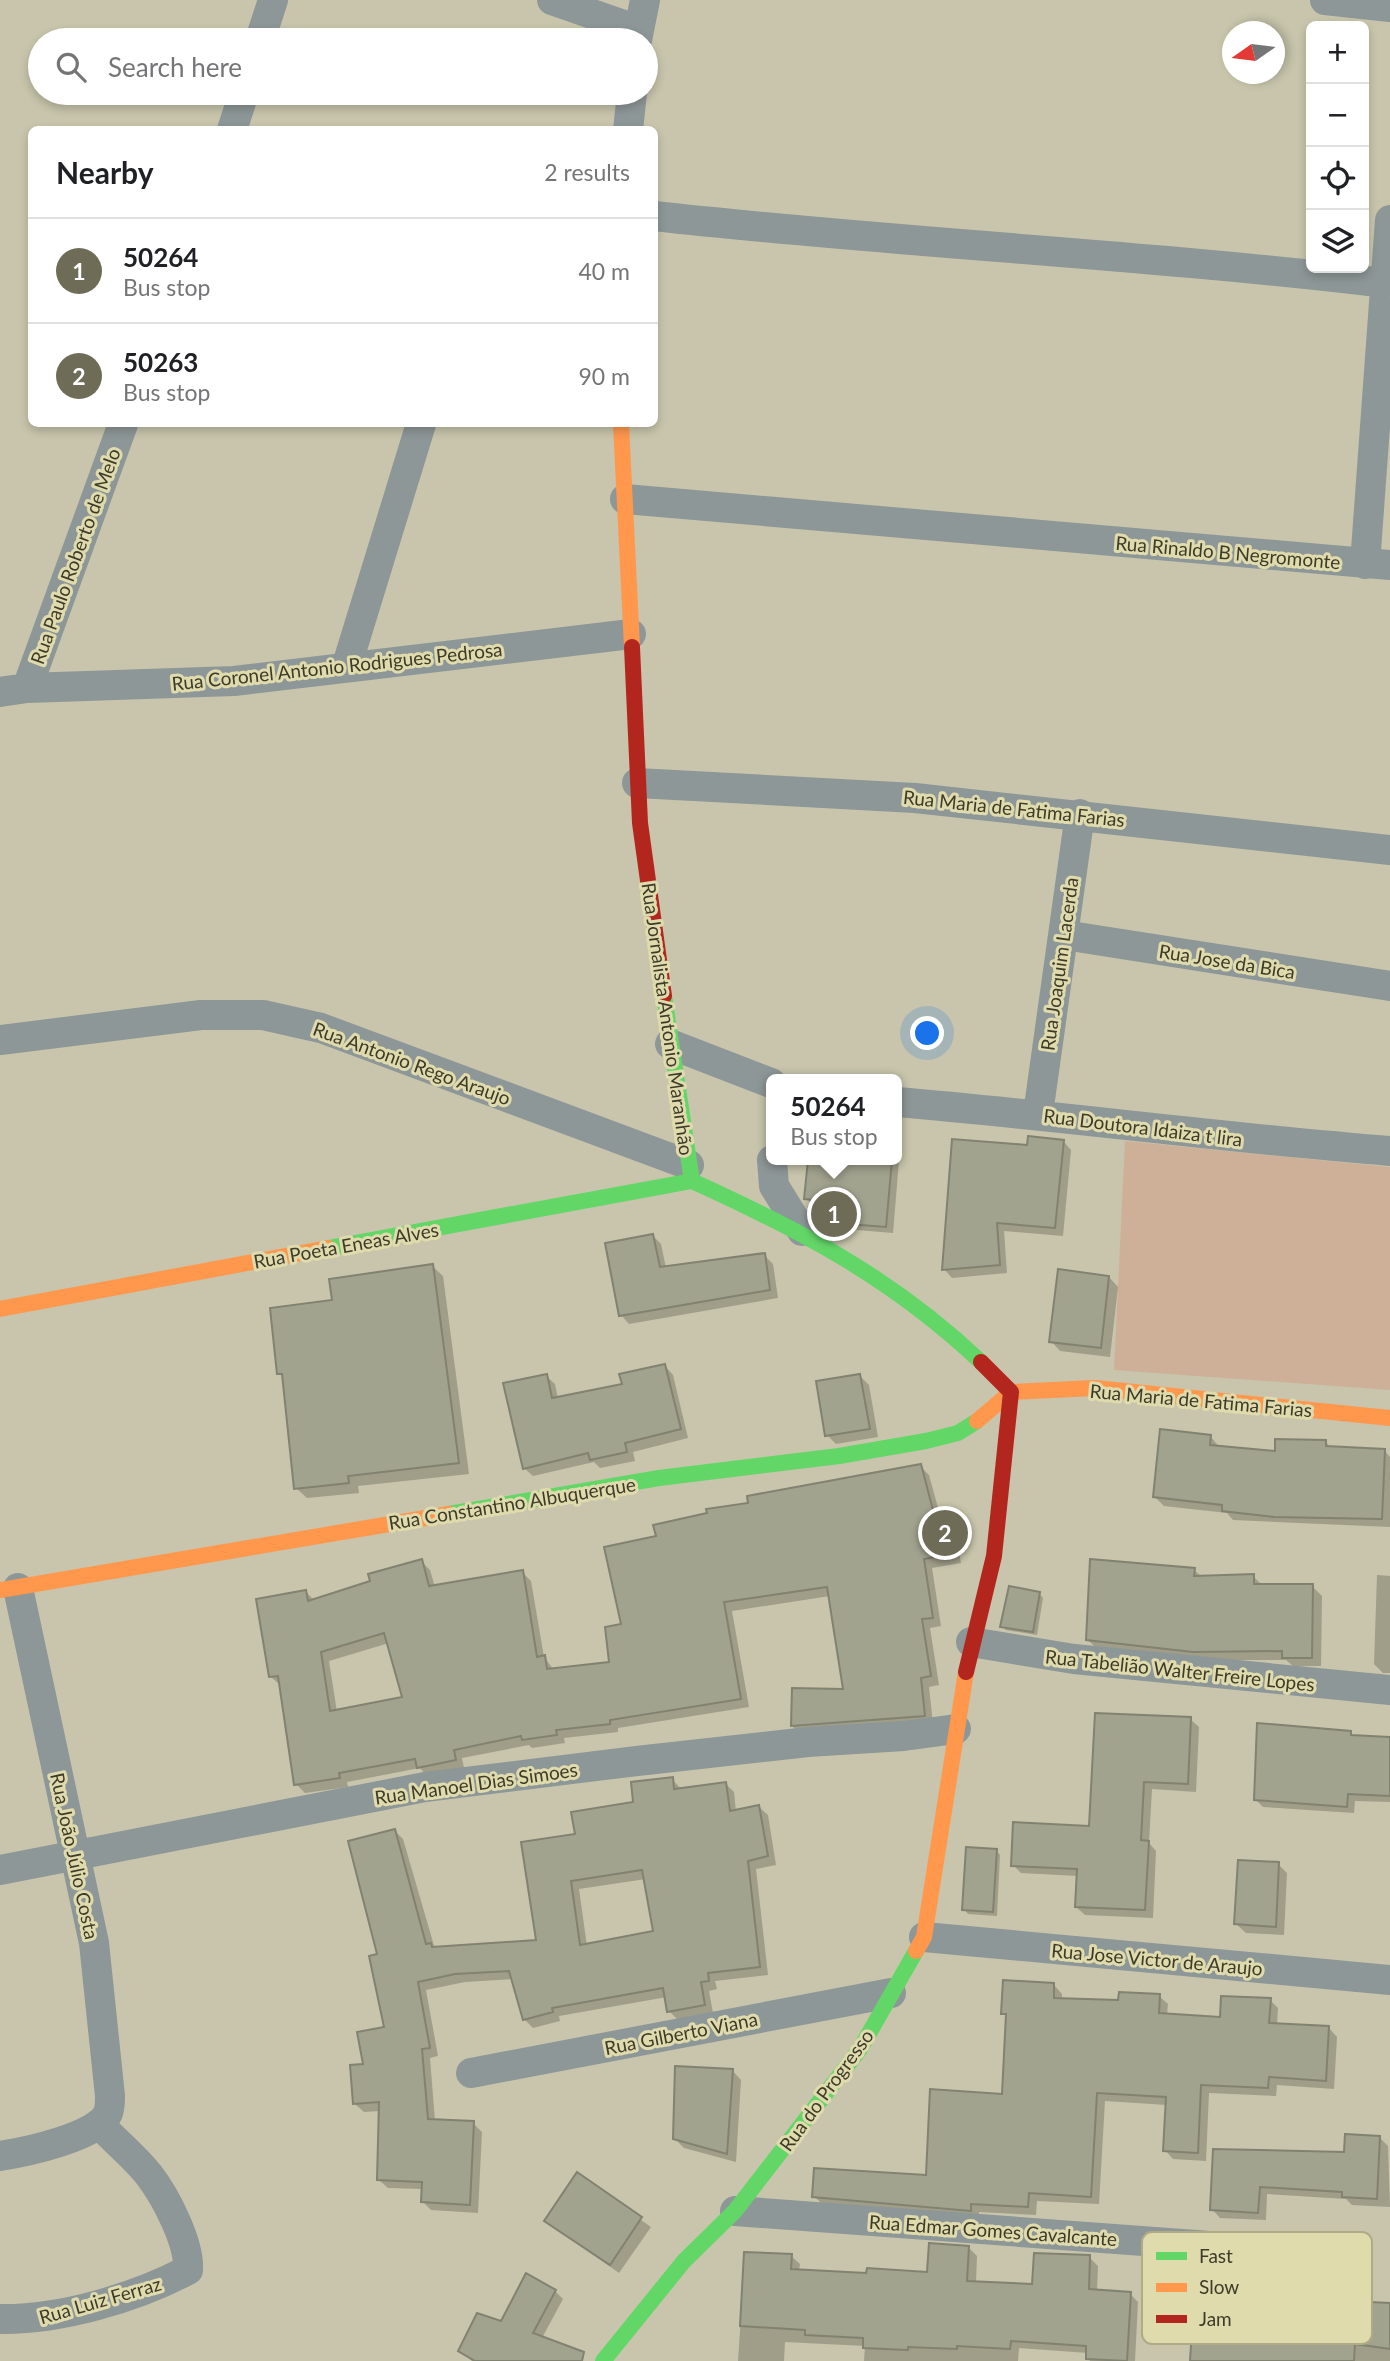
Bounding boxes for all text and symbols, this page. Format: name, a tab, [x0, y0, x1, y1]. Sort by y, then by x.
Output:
north arrow	[1222, 21, 1285, 84]
map controls	[1306, 21, 1369, 273]
button: +	[1306, 21, 1369, 84]
search box	[28, 28, 658, 105]
icon: search	[52, 48, 90, 86]
text: Search here	[108, 51, 242, 83]
button: −	[1306, 84, 1369, 147]
button: locate	[1306, 147, 1369, 210]
text: Nearby	[56, 154, 154, 190]
text: 2 results	[544, 158, 630, 186]
button: layers	[1306, 210, 1369, 273]
text: 50264	[123, 241, 198, 273]
text: 1	[72, 257, 86, 285]
text: 40 m	[579, 257, 630, 285]
text: Bus stop	[123, 273, 210, 301]
text: 50263	[123, 346, 198, 378]
text: 2	[72, 362, 86, 390]
text: 90 m	[579, 362, 630, 390]
text: Bus stop	[123, 378, 210, 406]
street label: Rua Paulo Roberto de Melo	[25, 445, 125, 667]
street label: Rua Rinaldo B Negromonte	[1115, 531, 1341, 573]
street label: Rua Coronel Antonio Rodrigues Pedrosa	[171, 637, 503, 695]
street label: Rua Maria de Fatima Farias	[902, 785, 1126, 831]
street label: Rua Joaquim Lacerda	[1035, 876, 1083, 1052]
street label: Rua Jornalista Antonio Maranhão	[637, 881, 699, 1157]
street label: Rua Jose da Bica	[1157, 939, 1297, 983]
your location	[910, 1016, 944, 1050]
street label: Rua Antonio Rego Araujo	[310, 1017, 514, 1109]
popup	[766, 1074, 902, 1165]
text: 50264	[790, 1090, 866, 1122]
street label: Rua Doutora Idaiza t lira	[1042, 1103, 1244, 1151]
text: Bus stop	[790, 1122, 878, 1150]
pin: 1	[811, 1188, 857, 1240]
street label: Rua Poeta Eneas Alves	[252, 1217, 440, 1273]
street label: Rua Maria de Fatima Farias	[1089, 1379, 1313, 1421]
street label: Rua Constantino Albuquerque	[387, 1472, 637, 1534]
pin: 2	[922, 1507, 968, 1559]
street label: Rua Tabelião Walter Freire Lopes	[1044, 1644, 1316, 1696]
street label: Rua Manoel Dias Simoes	[373, 1757, 579, 1809]
street label: Rua João Júlio Costa	[46, 1771, 104, 1941]
street label: Rua Jose Victor de Araujo	[1050, 1938, 1264, 1980]
street label: Rua Gilberto Viana	[602, 2007, 760, 2059]
street label: Rua do Progresso	[774, 2025, 878, 2155]
street label: Rua Edmar Gomes Cavalcante	[868, 2210, 1118, 2250]
legend	[1142, 2232, 1372, 2344]
text: Fast	[1199, 2244, 1233, 2267]
street label: Rua Luiz Ferraz	[36, 2272, 164, 2328]
text: Slow	[1199, 2275, 1239, 2298]
text: Jam	[1199, 2307, 1232, 2330]

